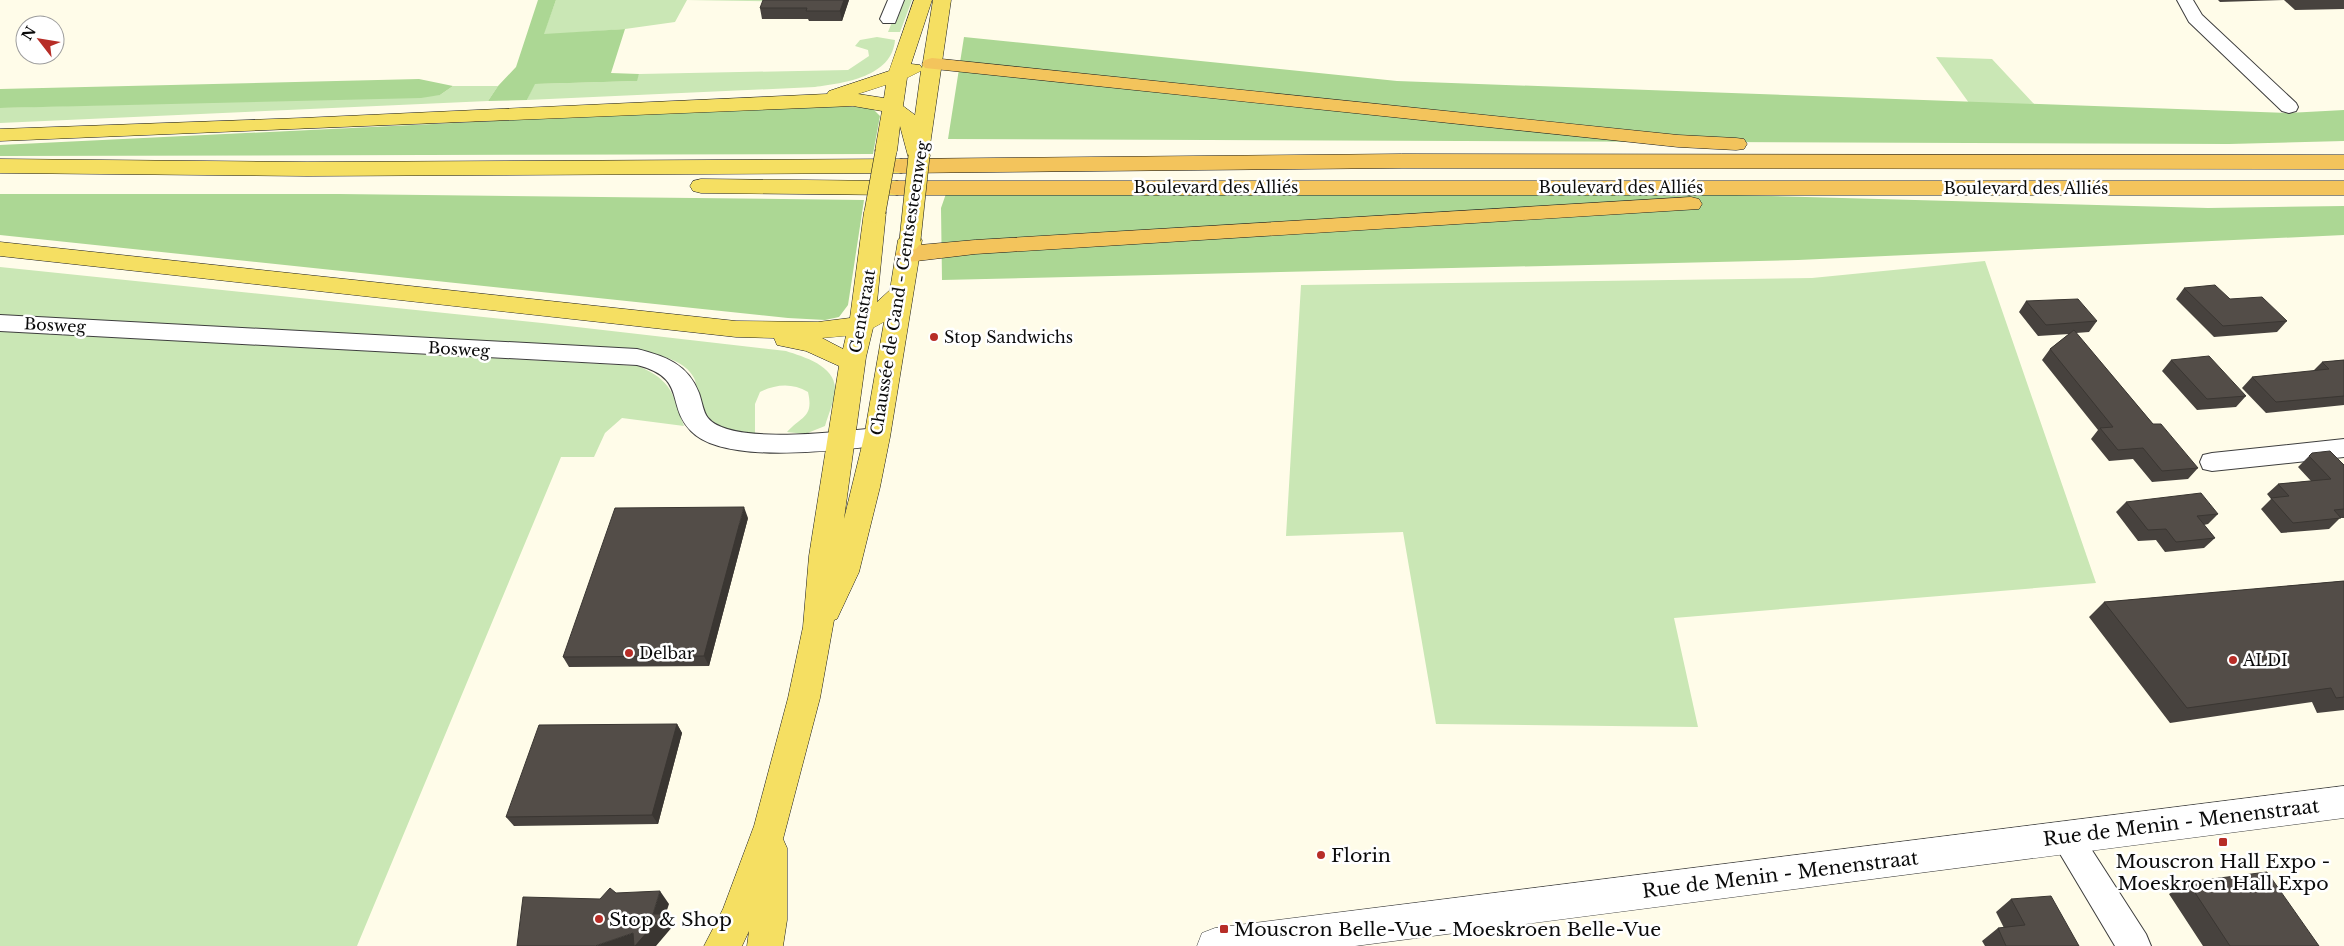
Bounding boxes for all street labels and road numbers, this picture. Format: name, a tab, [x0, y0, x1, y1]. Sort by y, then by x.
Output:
street label: Chaussée de Gand - Gentsesteenweg	[866, 139, 932, 437]
street label: Boulevard des Alliés	[1134, 177, 1298, 197]
street label: Boulevard des Alliés	[1539, 177, 1703, 197]
street label: Boulevard des Alliés	[1944, 178, 2108, 198]
street label: Gentstraat	[845, 267, 879, 355]
street label: Bosweg	[24, 313, 87, 337]
street label: Bosweg	[428, 337, 491, 361]
street label: Rue de Menin - Menenstraat	[2042, 794, 2321, 851]
street label: Rue de Menin - Menenstraat	[1641, 846, 1920, 903]

